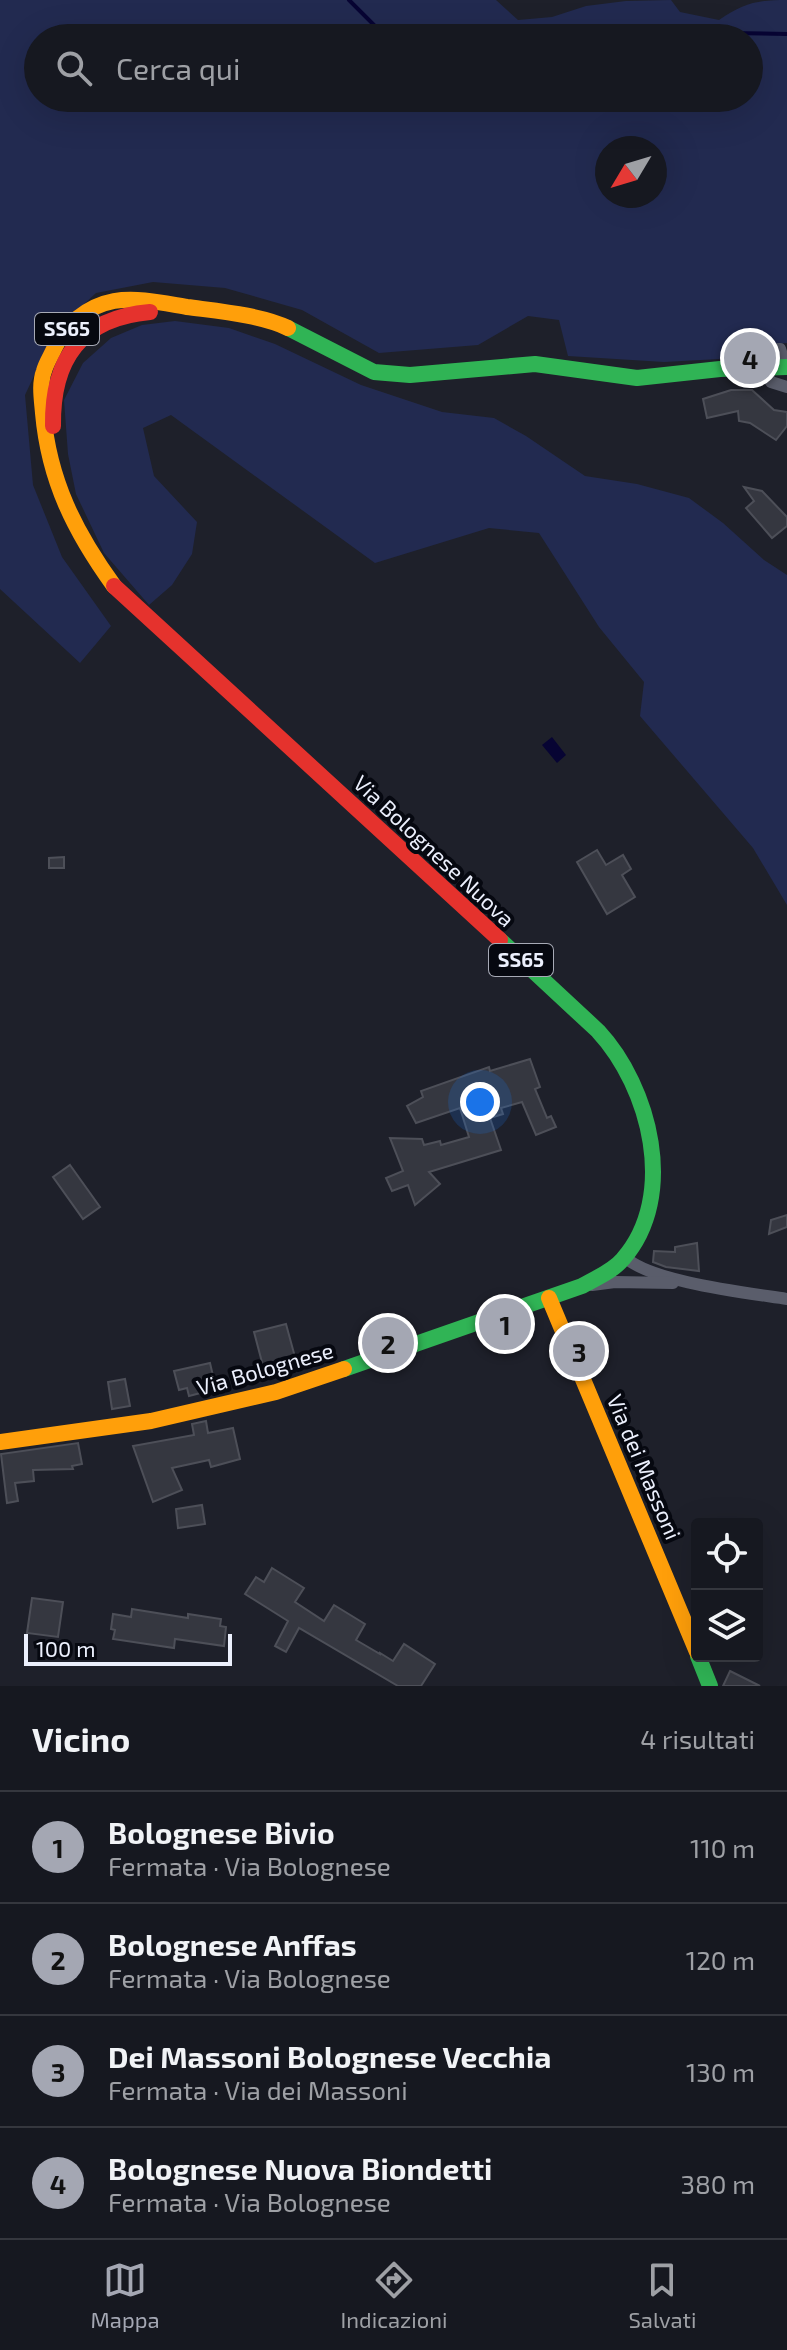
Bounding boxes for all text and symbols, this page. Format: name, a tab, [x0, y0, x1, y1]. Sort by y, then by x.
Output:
search box	[24, 24, 763, 112]
icon: search	[52, 46, 96, 90]
text: Cerca qui	[116, 50, 240, 86]
north arrow	[595, 136, 667, 208]
road number: SS65	[35, 313, 99, 345]
pin: 4	[724, 328, 776, 388]
street label: Via Bolognese Nuova	[349, 769, 520, 931]
road number: SS65	[489, 944, 553, 976]
your location	[460, 1082, 500, 1122]
pin: 1	[479, 1294, 531, 1354]
pin: 2	[362, 1313, 414, 1373]
pin: 3	[553, 1321, 605, 1381]
street label: Via Bolognese	[193, 1336, 336, 1400]
street label: Via dei Massoni	[603, 1390, 687, 1543]
map controls	[691, 1518, 763, 1662]
button: locate	[691, 1518, 763, 1590]
button: layers	[691, 1590, 763, 1662]
scale bar	[24, 1630, 232, 1666]
text: 100 m	[36, 1635, 95, 1661]
text: Vicino	[32, 1718, 130, 1759]
text: 4 risultati	[640, 1723, 755, 1754]
text: Bolognese Bivio	[108, 1814, 335, 1850]
text: 1	[52, 1832, 64, 1863]
text: 110 m	[690, 1832, 755, 1863]
text: Fermata · Via Bolognese	[108, 1850, 391, 1881]
text: Bolognese Anffas	[108, 1926, 357, 1962]
text: 2	[50, 1944, 66, 1975]
text: 120 m	[686, 1944, 755, 1975]
text: Fermata · Via Bolognese	[108, 1962, 391, 1993]
text: Dei Massoni Bolognese Vecchia	[108, 2038, 551, 2074]
text: 3	[51, 2056, 65, 2087]
text: 130 m	[686, 2056, 755, 2087]
text: Fermata · Via dei Massoni	[108, 2074, 408, 2105]
text: Bolognese Nuova Biondetti	[108, 2150, 492, 2186]
text: 4	[50, 2168, 66, 2199]
text: 380 m	[681, 2168, 755, 2199]
text: Fermata · Via Bolognese	[108, 2186, 391, 2217]
tab: Mappa	[91, 2258, 160, 2332]
tab: Indicazioni	[341, 2258, 447, 2332]
tab: Salvati	[629, 2258, 696, 2332]

